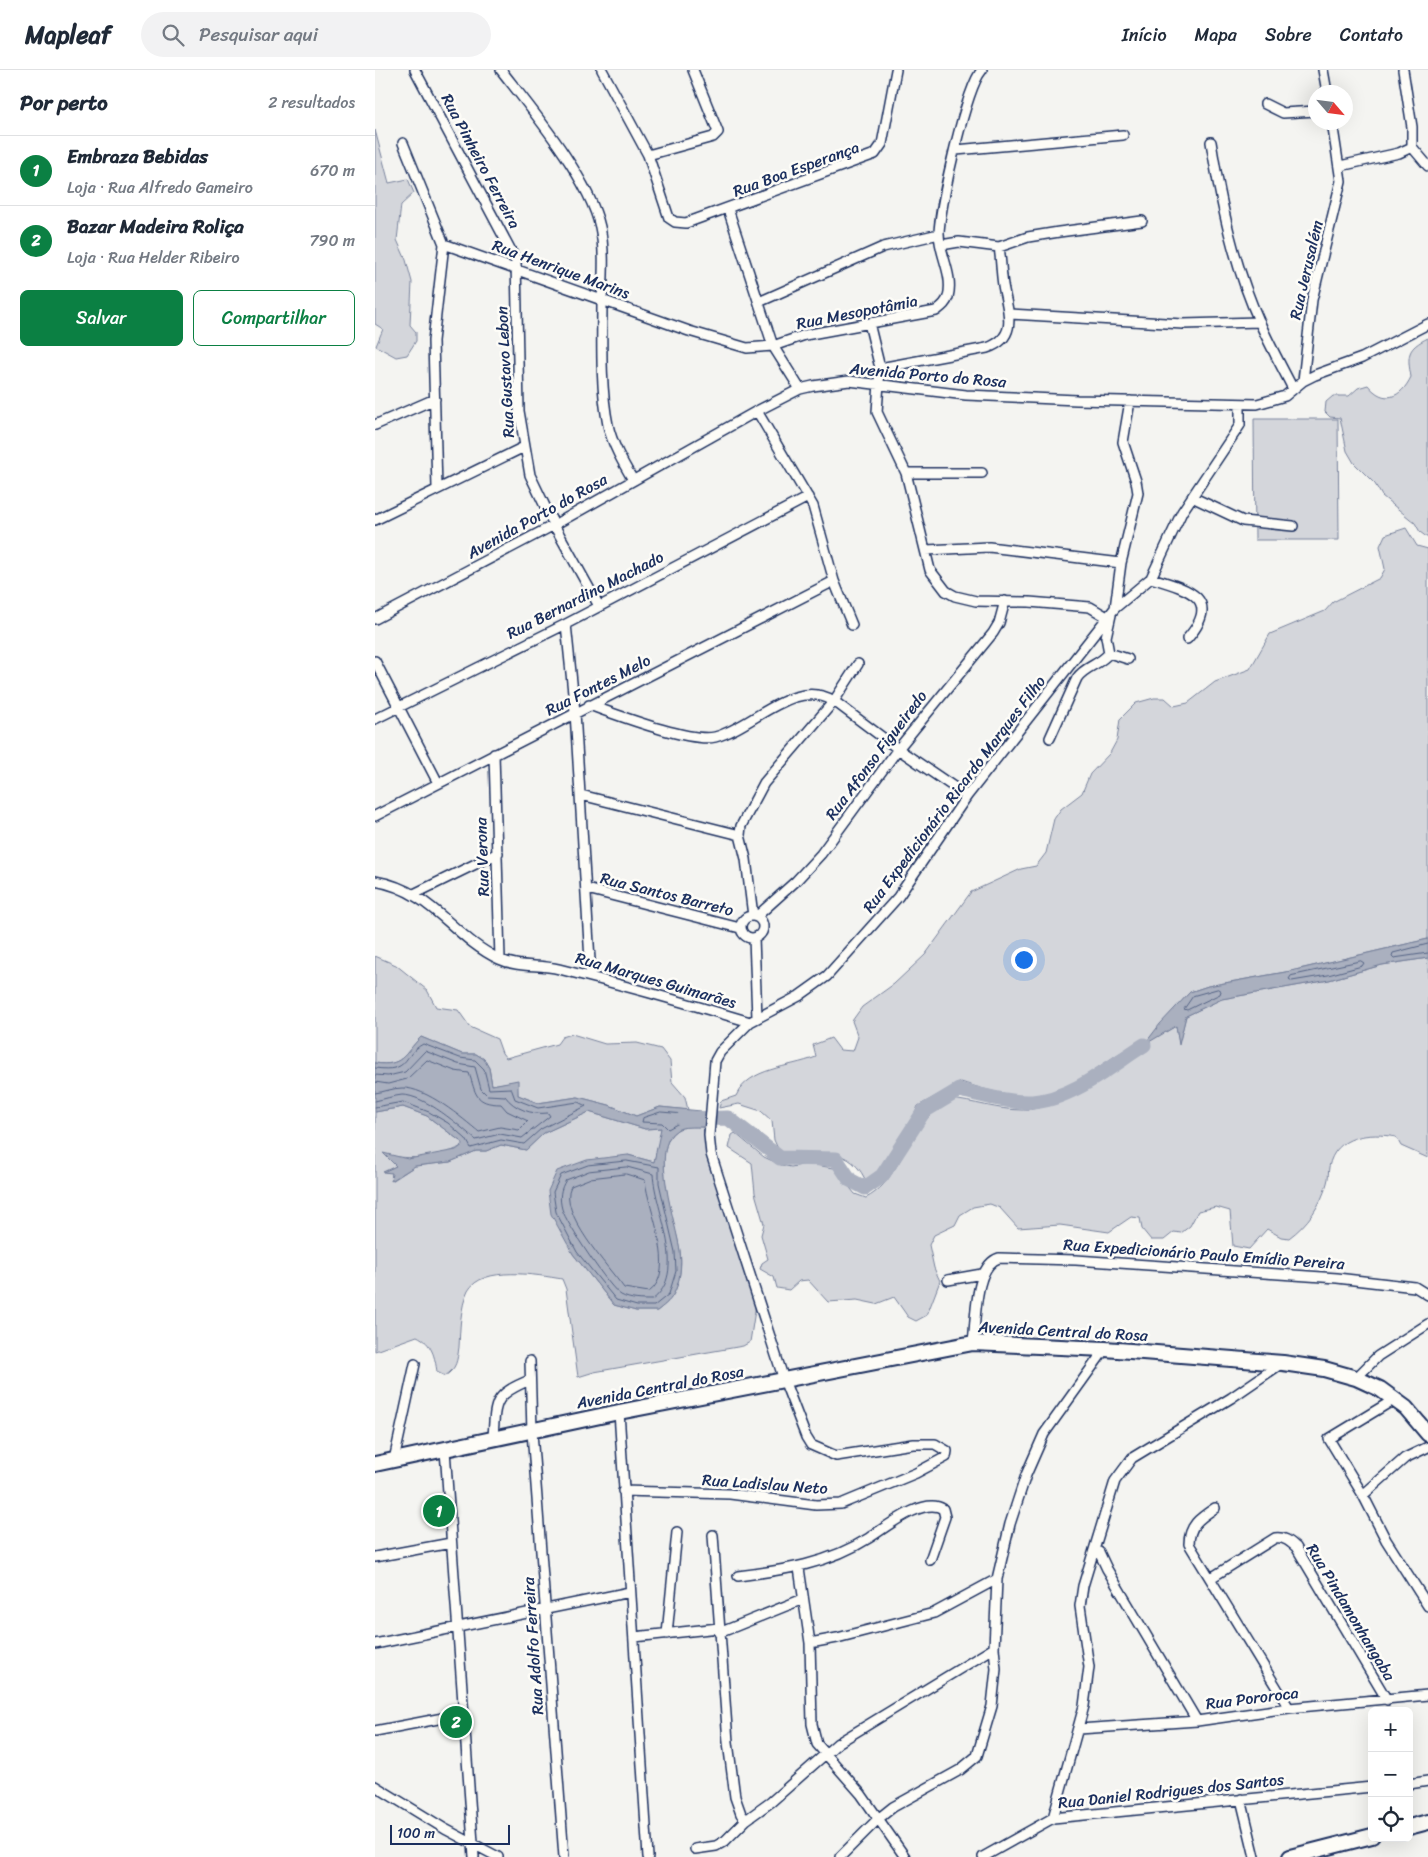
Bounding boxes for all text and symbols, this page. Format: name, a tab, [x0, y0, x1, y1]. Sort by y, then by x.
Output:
search box	[141, 12, 491, 57]
text: Mapleaf	[25, 14, 111, 56]
text: Pesquisar aqui	[199, 18, 318, 51]
text: Início	[1122, 19, 1167, 51]
text: Mapa	[1195, 19, 1237, 51]
text: Sobre	[1265, 19, 1312, 51]
text: Contato	[1340, 19, 1403, 51]
icon: search	[159, 21, 187, 49]
text: Por perto	[20, 84, 108, 122]
north arrow	[1308, 85, 1353, 130]
text: 2 resultados	[268, 88, 355, 117]
street label: Rua Pinheiro Ferreira	[433, 88, 529, 234]
street label: Rua Boa Esperança	[729, 133, 863, 205]
text: Embraza Bebidas	[67, 140, 208, 173]
text: 1	[33, 156, 39, 185]
text: 670 m	[310, 156, 355, 185]
text: Loja · Rua Alfredo Gameiro	[67, 173, 253, 202]
text: Bazar Madeira Roliça	[67, 210, 244, 243]
street label: Rua Jerusalém	[1280, 217, 1332, 323]
text: 2	[31, 226, 41, 255]
text: 790 m	[309, 226, 355, 255]
street label: Rua Henrique Marins	[488, 231, 634, 308]
text: Loja · Rua Helder Ribeiro	[67, 243, 240, 272]
street label: Rua Mesopotâmia	[794, 286, 920, 338]
button: Salvar	[20, 290, 183, 346]
button: Compartilhar	[193, 290, 355, 346]
street label: Rua Gustavo Lebon	[487, 305, 523, 439]
street label: Avenida Porto do Rosa	[847, 354, 1009, 396]
street label: Avenida Porto do Rosa	[460, 465, 614, 567]
street label: Rua Bernardino Machado	[501, 543, 669, 647]
street label: Rua Fontes Melo	[540, 646, 656, 724]
street label: Rua Expedicionário Ricardo Marques Filho	[855, 669, 1053, 919]
street label: Rua Afonso Figueiredo	[817, 684, 935, 826]
street label: Rua Verona	[466, 816, 498, 897]
street label: Rua Santos Barreto	[597, 863, 737, 925]
street label: Rua Marques Guimarães	[572, 943, 740, 1017]
your location	[1011, 947, 1037, 973]
street label: Rua Expedicionário Paulo Emídio Pereira	[1062, 1230, 1347, 1278]
street label: Avenida Central do Rosa	[976, 1312, 1150, 1350]
street label: Avenida Central do Rosa	[573, 1356, 747, 1418]
street label: Rua Ladislau Neto	[701, 1465, 829, 1503]
pin: 1	[423, 1492, 455, 1530]
street label: Rua Pindamonhangaba	[1298, 1538, 1404, 1687]
street label: Rua Adolfo Ferreira	[514, 1575, 552, 1716]
street label: Rua Pororoca	[1204, 1678, 1300, 1718]
pin: 2	[440, 1703, 472, 1741]
map controls	[1368, 1707, 1413, 1842]
button: +	[1368, 1707, 1413, 1752]
button: −	[1368, 1752, 1413, 1797]
street label: Rua Daniel Rodrigues dos Santos	[1056, 1765, 1286, 1817]
button: locate	[1368, 1797, 1413, 1842]
text: 100 m	[397, 1821, 435, 1846]
scale bar	[390, 1822, 510, 1845]

